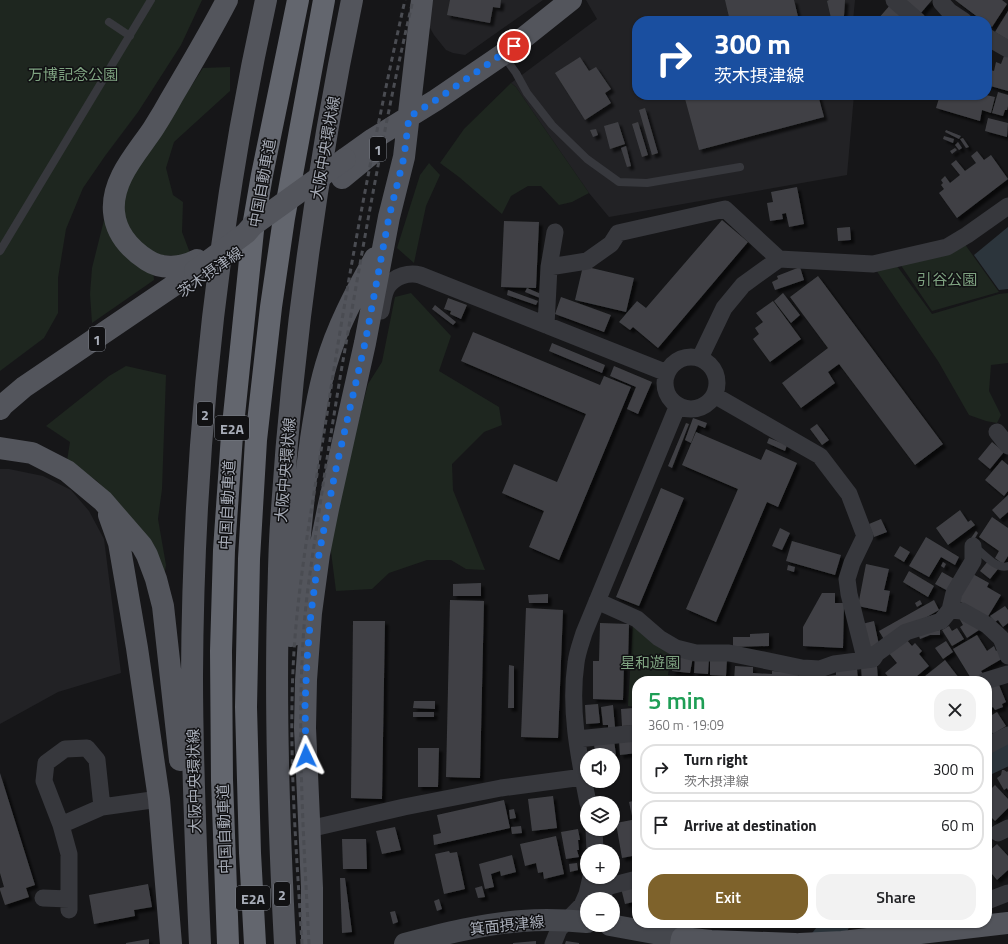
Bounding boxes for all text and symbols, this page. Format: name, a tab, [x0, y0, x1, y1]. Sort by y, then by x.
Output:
text: 300 m	[714, 22, 791, 65]
pin	[497, 29, 531, 63]
icon: right	[648, 32, 700, 84]
icon: arrive	[503, 35, 525, 57]
text: 茨木摂津線	[714, 62, 804, 89]
park label: 万博記念公園	[28, 63, 118, 86]
street label: 大阪中央環状線	[305, 94, 345, 202]
street label: 中国自動車道	[243, 137, 281, 229]
road number: 1	[370, 137, 386, 161]
street label: 茨木摂津線	[173, 241, 247, 303]
park label: 引谷公園	[917, 268, 977, 291]
road number: 1	[89, 327, 105, 351]
road number: 2	[197, 402, 213, 426]
road number: E2A	[215, 416, 249, 440]
street label: 大阪中央環状線	[269, 417, 301, 523]
street label: 中国自動車道	[213, 459, 241, 551]
park label: 星和遊園	[620, 651, 680, 674]
text: 5 min	[648, 682, 706, 718]
button: close	[934, 689, 976, 731]
text: 360 m · 19:09	[648, 715, 724, 735]
street label: 大阪中央環状線	[182, 728, 206, 834]
position arrow	[285, 735, 327, 777]
map controls	[580, 748, 620, 932]
button: sound	[580, 748, 620, 788]
text: Turn right	[684, 748, 748, 771]
icon: right	[650, 758, 672, 780]
text: 300 m	[933, 758, 974, 781]
text: 茨木摂津線	[684, 771, 749, 791]
street label: 中国自動車道	[211, 784, 237, 874]
button: layers	[580, 796, 620, 836]
icon: arrive	[650, 814, 672, 836]
text: Arrive at destination	[684, 814, 817, 837]
text: 60 m	[941, 814, 974, 837]
button: +	[580, 844, 620, 884]
button: Exit	[648, 874, 808, 920]
button: Share	[816, 874, 976, 920]
road number: 2	[274, 882, 290, 906]
road number: E2A	[236, 886, 270, 910]
button: −	[580, 892, 620, 932]
street label: 箕面摂津線	[468, 910, 546, 940]

